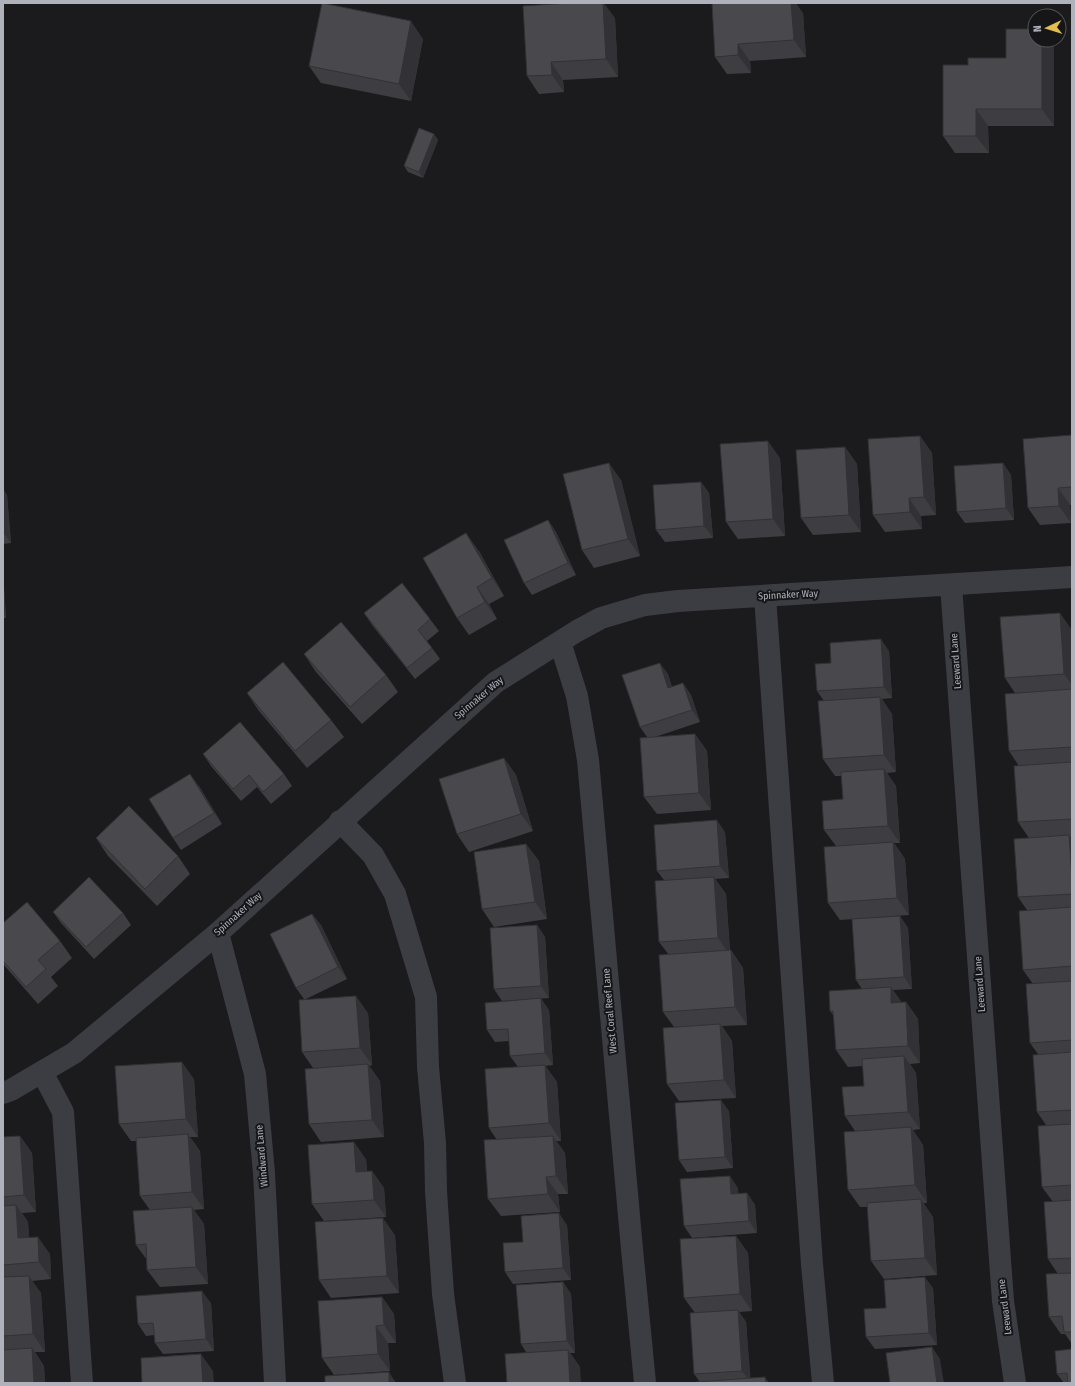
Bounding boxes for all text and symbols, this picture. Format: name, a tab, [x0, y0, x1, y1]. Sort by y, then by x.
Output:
north arrow	[1027, 8, 1067, 48]
text: N	[1031, 25, 1044, 32]
street label: Spinnaker Way	[758, 587, 819, 603]
street label: Leeward Lane	[948, 633, 964, 689]
street label: Spinnaker Way	[452, 674, 506, 722]
street label: Spinnaker Way	[212, 889, 265, 939]
street label: Leeward Lane	[972, 956, 988, 1012]
street label: West Coral Reef Lane	[600, 968, 620, 1054]
street label: Windward Lane	[253, 1124, 271, 1188]
street label: Leeward Lane	[996, 1279, 1014, 1335]

